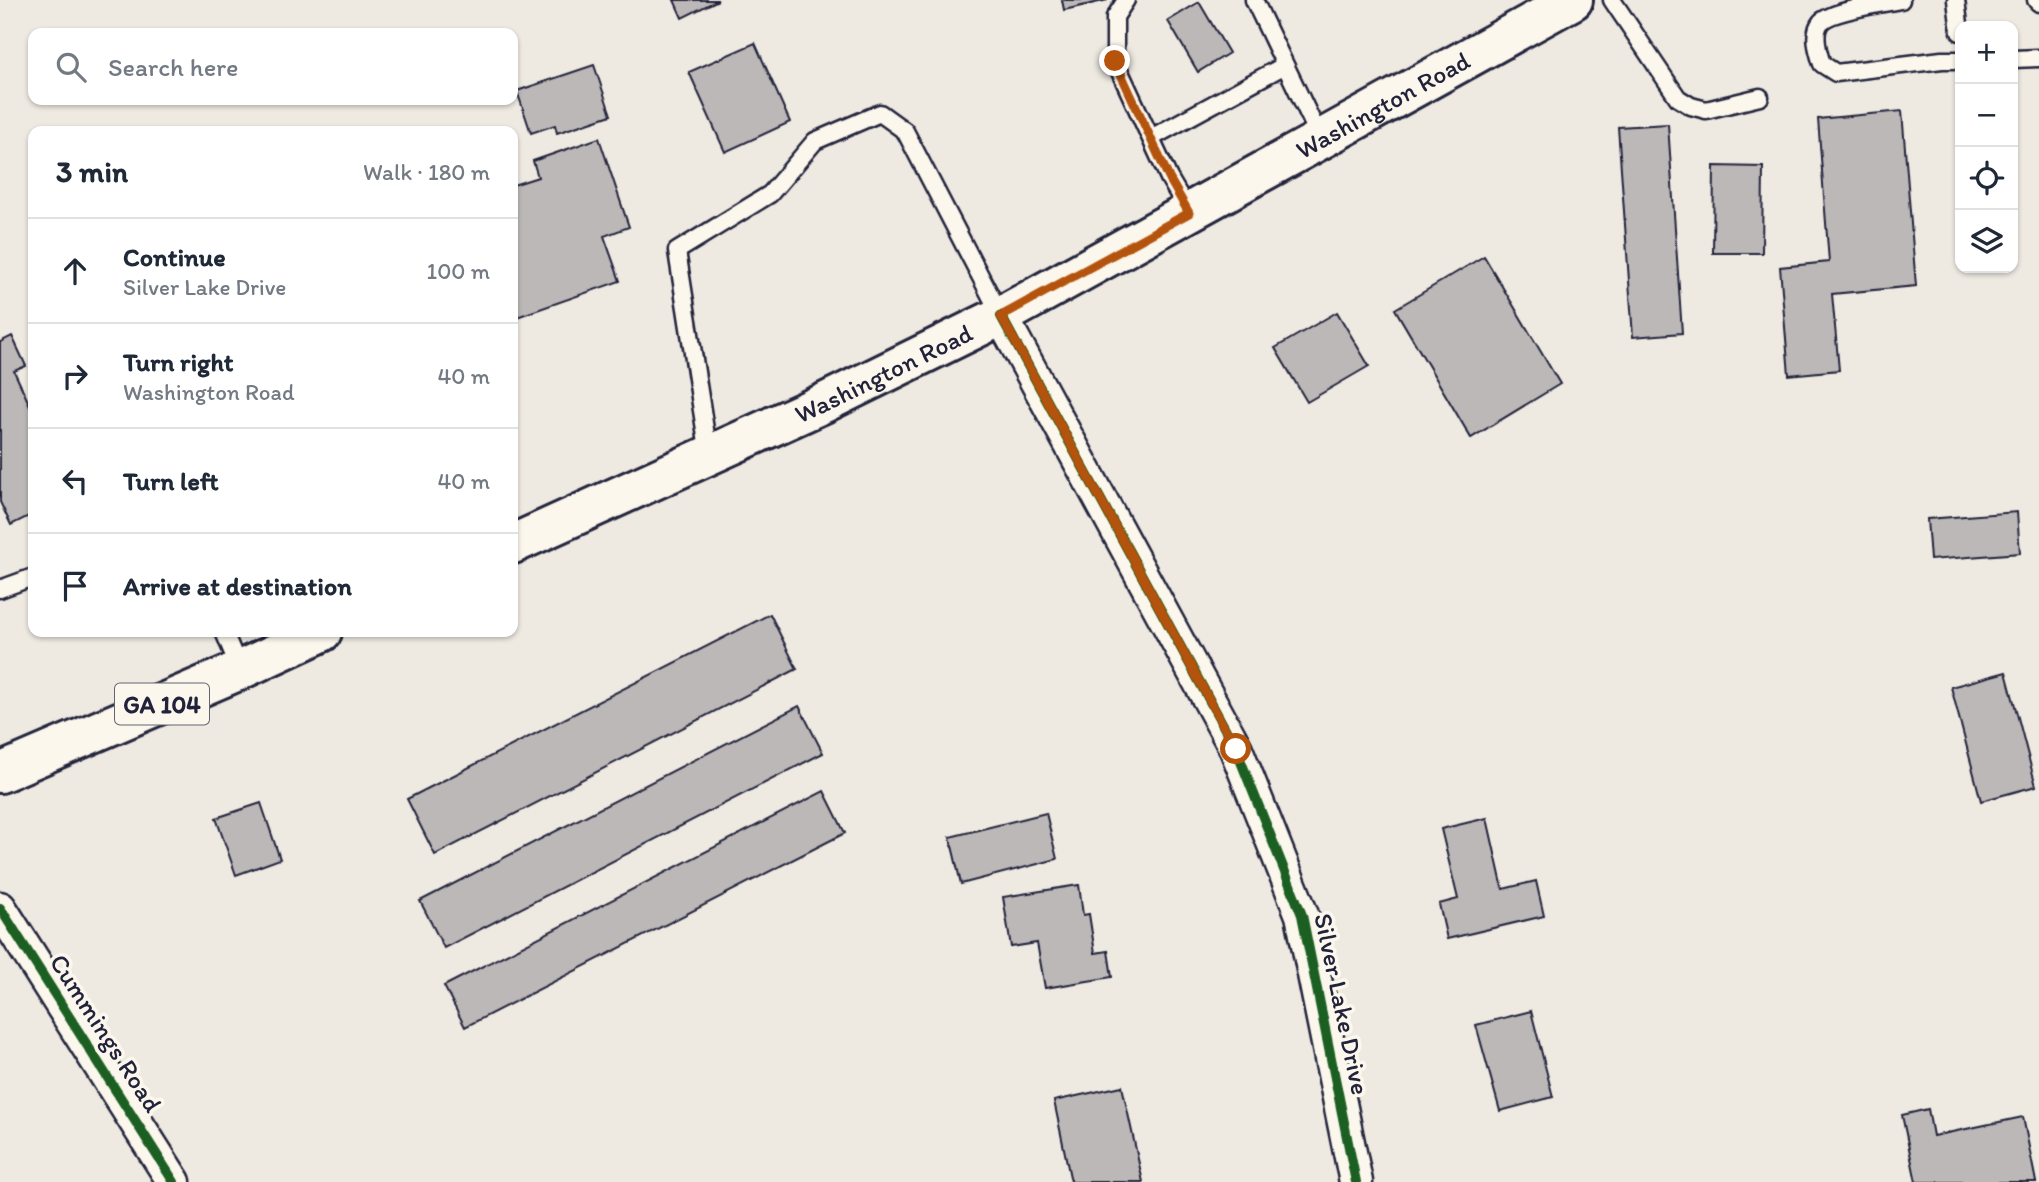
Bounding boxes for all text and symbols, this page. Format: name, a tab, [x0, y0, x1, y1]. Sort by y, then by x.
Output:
map controls	[1955, 21, 2018, 273]
button: +	[1955, 21, 2018, 84]
search box	[28, 28, 518, 105]
street label: Washington Road	[1290, 44, 1476, 166]
route end	[1099, 45, 1130, 76]
icon: search	[52, 48, 90, 86]
text: Search here	[108, 51, 238, 83]
button: −	[1955, 84, 2018, 147]
button: locate	[1955, 147, 2018, 210]
text: 3 min	[56, 153, 128, 190]
text: Walk · 180 m	[363, 158, 490, 186]
button: layers	[1955, 210, 2018, 273]
text: Continue	[123, 241, 226, 273]
icon: ahead	[56, 252, 94, 290]
text: 100 m	[426, 257, 490, 285]
text: Silver Lake Drive	[123, 273, 286, 301]
street label: Washington Road	[790, 316, 978, 430]
text: Turn right	[123, 346, 234, 378]
icon: right	[56, 357, 94, 395]
text: 40 m	[437, 362, 490, 390]
text: Washington Road	[123, 378, 295, 406]
icon: left	[56, 462, 94, 500]
text: Turn left	[123, 465, 219, 497]
text: 40 m	[437, 467, 490, 495]
icon: arrive	[56, 567, 94, 605]
text: Arrive at destination	[123, 570, 352, 602]
road number: GA 104	[115, 684, 209, 724]
route start	[1220, 733, 1251, 764]
street label: Silver Lake Drive	[1307, 910, 1377, 1098]
street label: Cummings Road	[43, 948, 169, 1118]

